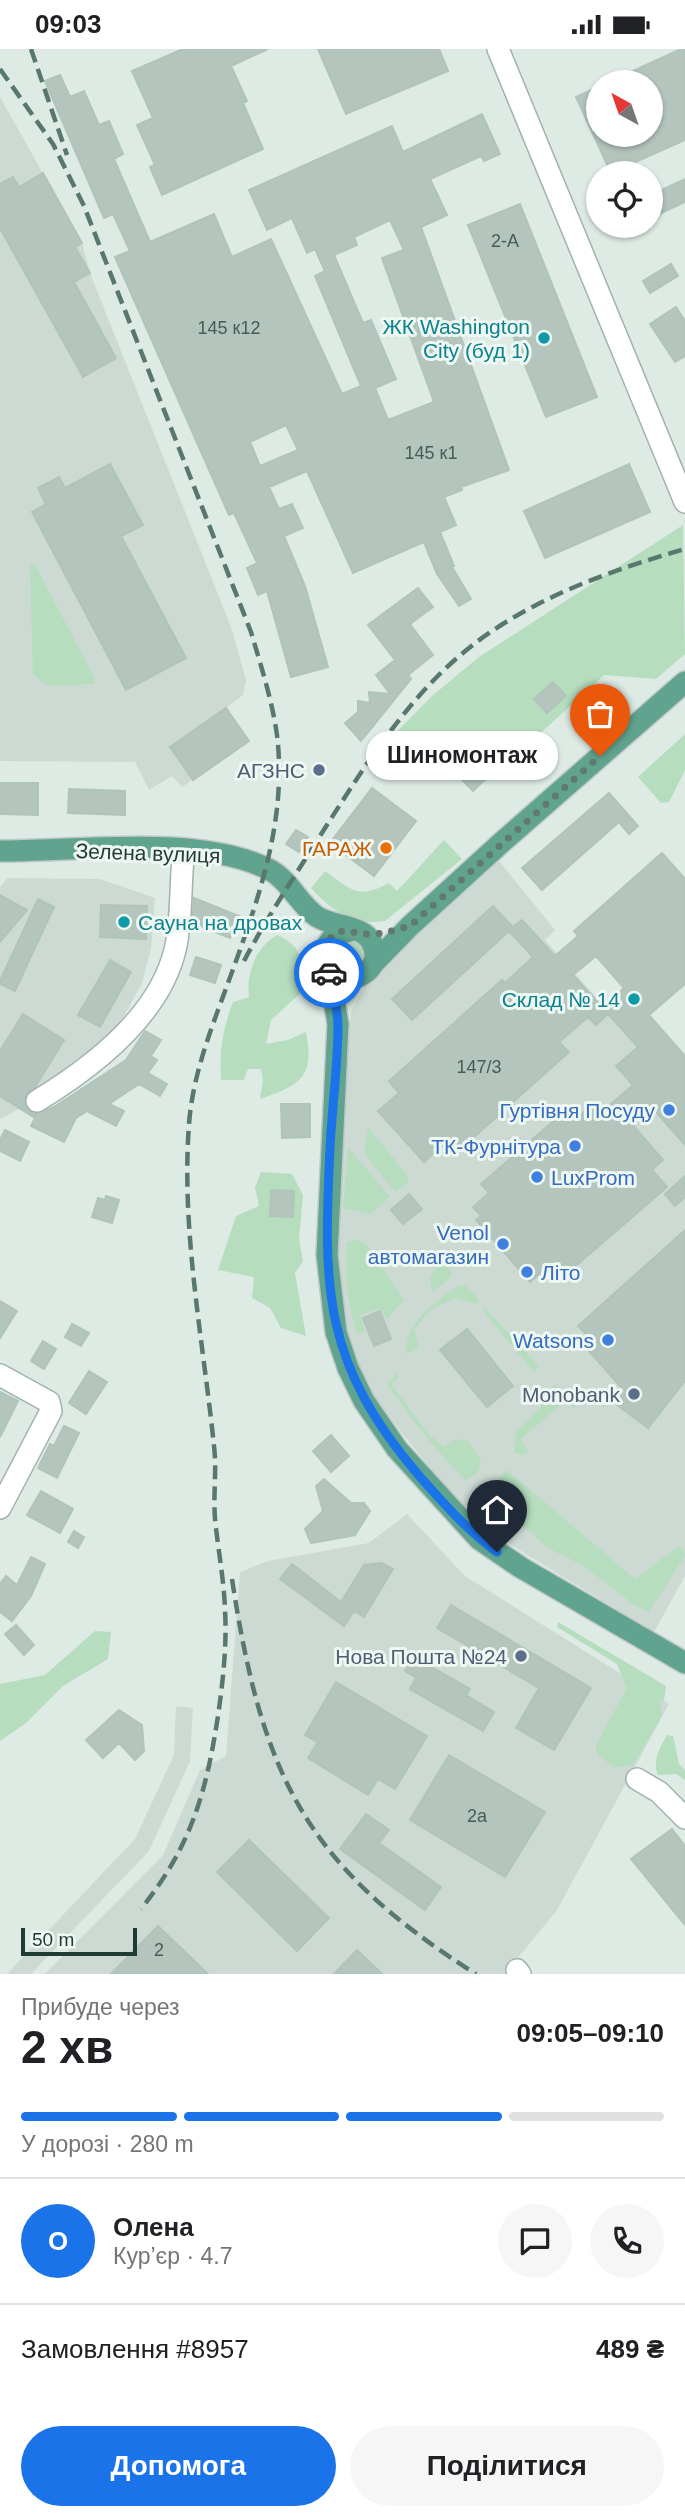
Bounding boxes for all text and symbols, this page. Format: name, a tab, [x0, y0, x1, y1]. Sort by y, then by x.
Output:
text: 09:03	[35, 9, 102, 39]
north arrow	[586, 70, 663, 147]
map controls	[586, 70, 663, 238]
button: locate	[586, 161, 663, 238]
house number: 2-А	[491, 231, 519, 251]
place label: ЖК Washington City (буд 1)	[382, 315, 530, 362]
house number: 145 к12	[198, 318, 260, 338]
marker: ЖК Washington City (буд 1)	[536, 330, 552, 346]
house number: 145 к1	[405, 443, 457, 463]
pin	[570, 684, 630, 756]
icon: bag	[581, 695, 619, 733]
callout: Шиномонтаж	[365, 731, 558, 781]
text: Шиномонтаж	[387, 742, 537, 768]
place label: АГЗНС	[237, 759, 305, 782]
marker: АГЗНС	[311, 762, 327, 778]
place label: ГАРАЖ	[302, 837, 373, 860]
street label: Зелена вулиця	[75, 839, 221, 867]
marker: ГАРАЖ	[378, 840, 394, 856]
place label: Сауна на дровах	[138, 911, 303, 934]
marker: Сауна на дровах	[116, 914, 132, 930]
courier	[294, 938, 364, 1008]
icon: car	[310, 954, 348, 992]
place label: Склад № 14	[502, 988, 620, 1011]
marker: Склад № 14	[626, 991, 642, 1007]
house number: 147/3	[456, 1057, 502, 1077]
place label: Гуртівня Посуду	[499, 1099, 655, 1122]
marker: Гуртівня Посуду	[661, 1102, 677, 1118]
place label: ТК-Фурнітура	[431, 1135, 561, 1158]
marker: ТК-Фурнітура	[567, 1138, 583, 1154]
place label: LuxProm	[551, 1166, 635, 1189]
marker: LuxProm	[529, 1169, 545, 1185]
place label: Venol автомагазин	[368, 1221, 489, 1268]
marker: Venol автомагазин	[495, 1236, 511, 1252]
place label: Літо	[541, 1261, 581, 1284]
marker: Літо	[519, 1264, 535, 1280]
place label: Watsons	[513, 1329, 594, 1352]
marker: Watsons	[600, 1332, 616, 1348]
place label: Monobank	[522, 1383, 620, 1406]
marker: Monobank	[626, 1386, 642, 1402]
pin	[467, 1480, 527, 1552]
icon: home	[478, 1491, 516, 1529]
place label: Нова Пошта №24	[335, 1645, 507, 1668]
marker: Нова Пошта №24	[513, 1648, 529, 1664]
house number: 2а	[467, 1806, 488, 1826]
scale bar	[21, 1925, 136, 1957]
text: 50 m	[32, 1929, 74, 1950]
house number: 2	[154, 1940, 164, 1960]
text: Прибуде через	[21, 1994, 180, 2020]
text: 09:05–09:10	[517, 2018, 664, 2048]
text: 2 хв	[21, 2021, 113, 2073]
text: У дорозі · 280 m	[21, 2131, 194, 2157]
button: chat	[498, 2204, 572, 2278]
button: phone	[590, 2204, 664, 2278]
text: Олена	[113, 2212, 194, 2242]
text: О	[48, 2226, 68, 2256]
text: Кур’єр · 4.7	[113, 2243, 232, 2269]
text: Замовлення #8957	[21, 2334, 249, 2364]
text: 489 ₴	[596, 2334, 664, 2364]
button: Допомога	[21, 2426, 336, 2506]
button: Поділитися	[350, 2426, 664, 2506]

